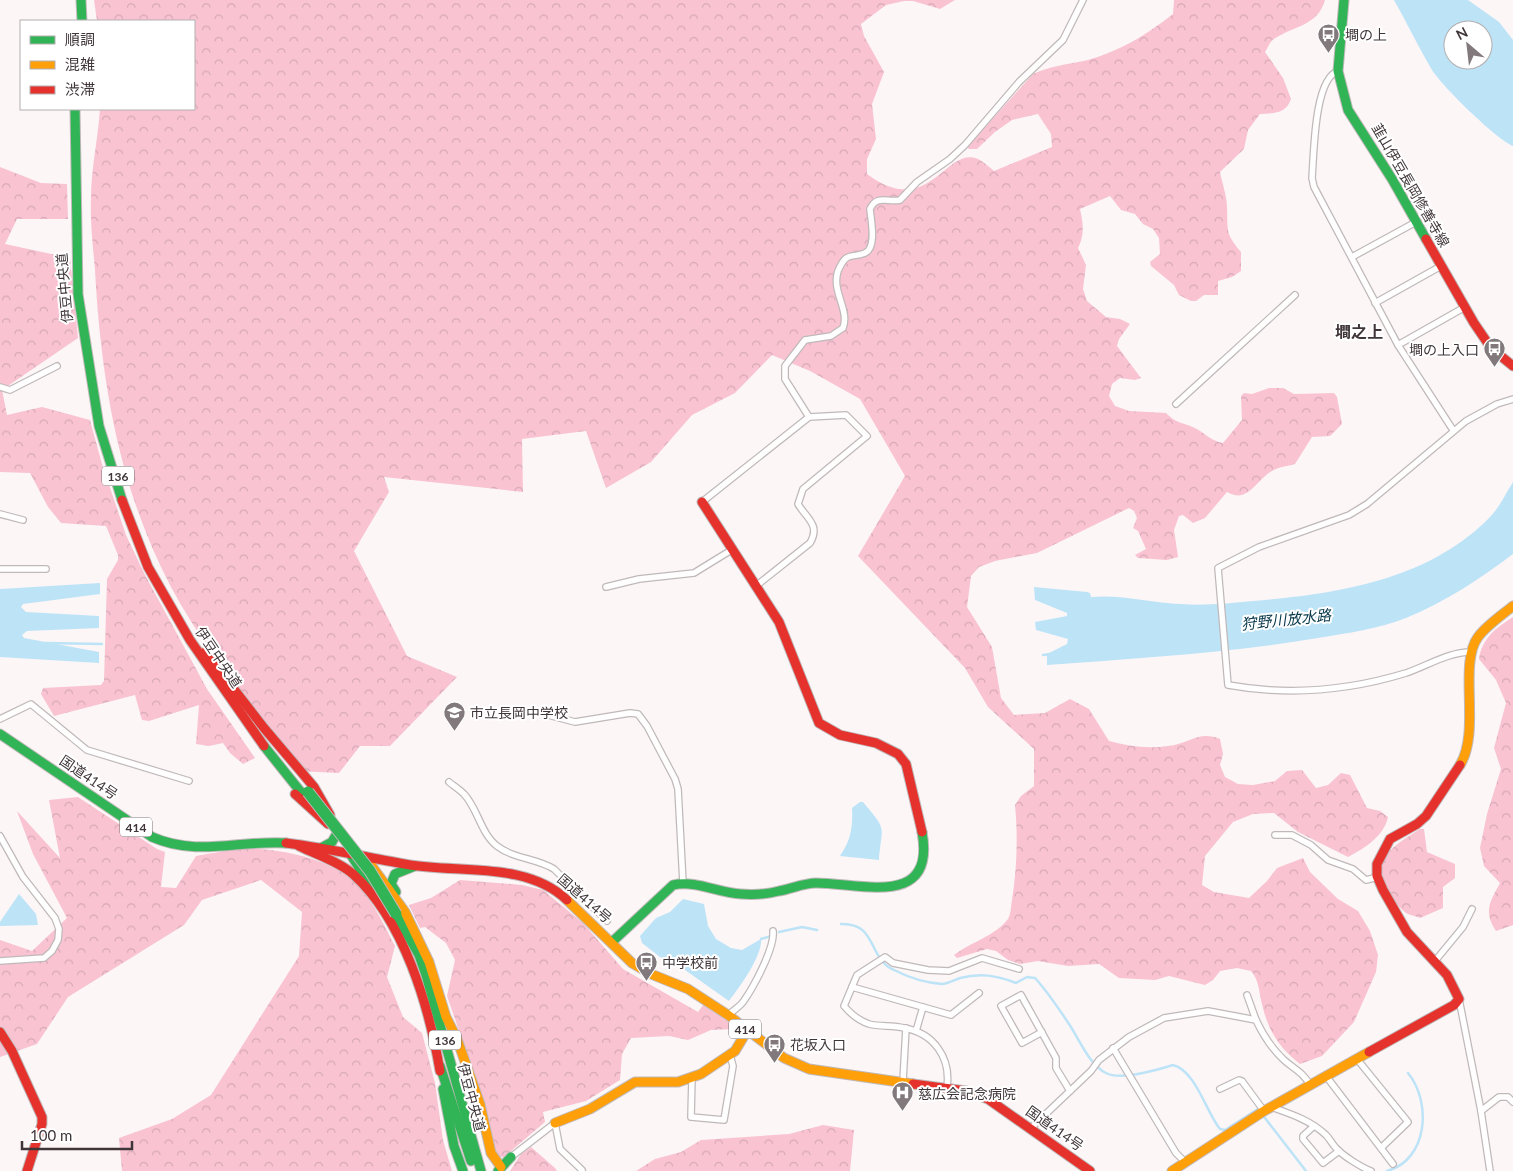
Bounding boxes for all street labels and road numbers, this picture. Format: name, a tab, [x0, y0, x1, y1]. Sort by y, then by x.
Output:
street label: 韮山伊豆長岡修善寺線	[1369, 120, 1453, 250]
street label: 伊豆中央道	[52, 252, 76, 324]
road number: 136	[102, 466, 134, 486]
street label: 伊豆中央道	[192, 623, 246, 691]
street label: 国道414号	[57, 751, 121, 803]
road number: 414	[120, 818, 152, 836]
street label: 国道414号	[554, 870, 616, 926]
road number: 414	[729, 1020, 761, 1038]
road number: 136	[429, 1030, 461, 1050]
street label: 伊豆中央道	[455, 1061, 489, 1133]
street label: 国道414号	[1023, 1102, 1087, 1154]

